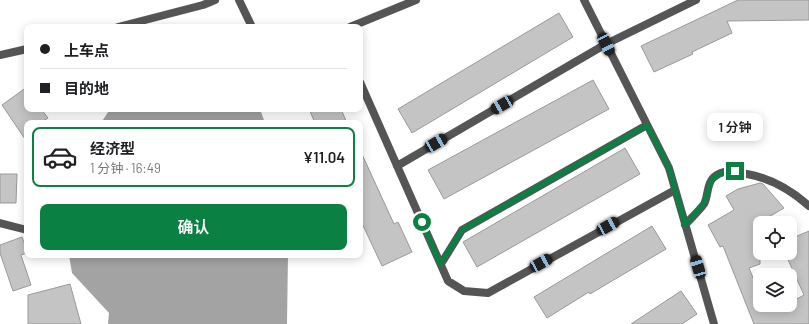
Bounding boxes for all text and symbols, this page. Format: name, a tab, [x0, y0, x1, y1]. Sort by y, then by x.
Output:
car	[595, 31, 617, 57]
text: 上车点	[64, 41, 109, 59]
text: 目的地	[64, 79, 109, 97]
car	[489, 94, 515, 116]
callout: 1 分钟	[707, 113, 763, 141]
text: 1 分钟	[718, 119, 752, 135]
car	[423, 132, 449, 154]
icon: car	[42, 139, 78, 175]
text: 经济型	[90, 139, 135, 157]
text: ¥11.04	[303, 148, 345, 166]
text: 1 分钟 · 16:49	[90, 160, 161, 176]
route end	[726, 162, 744, 180]
button: 确认	[40, 204, 347, 250]
route start	[413, 213, 431, 231]
car	[595, 215, 621, 237]
map controls	[753, 216, 797, 312]
button: locate	[753, 216, 797, 260]
car	[528, 252, 554, 274]
car	[689, 254, 707, 280]
button: layers	[753, 268, 797, 312]

